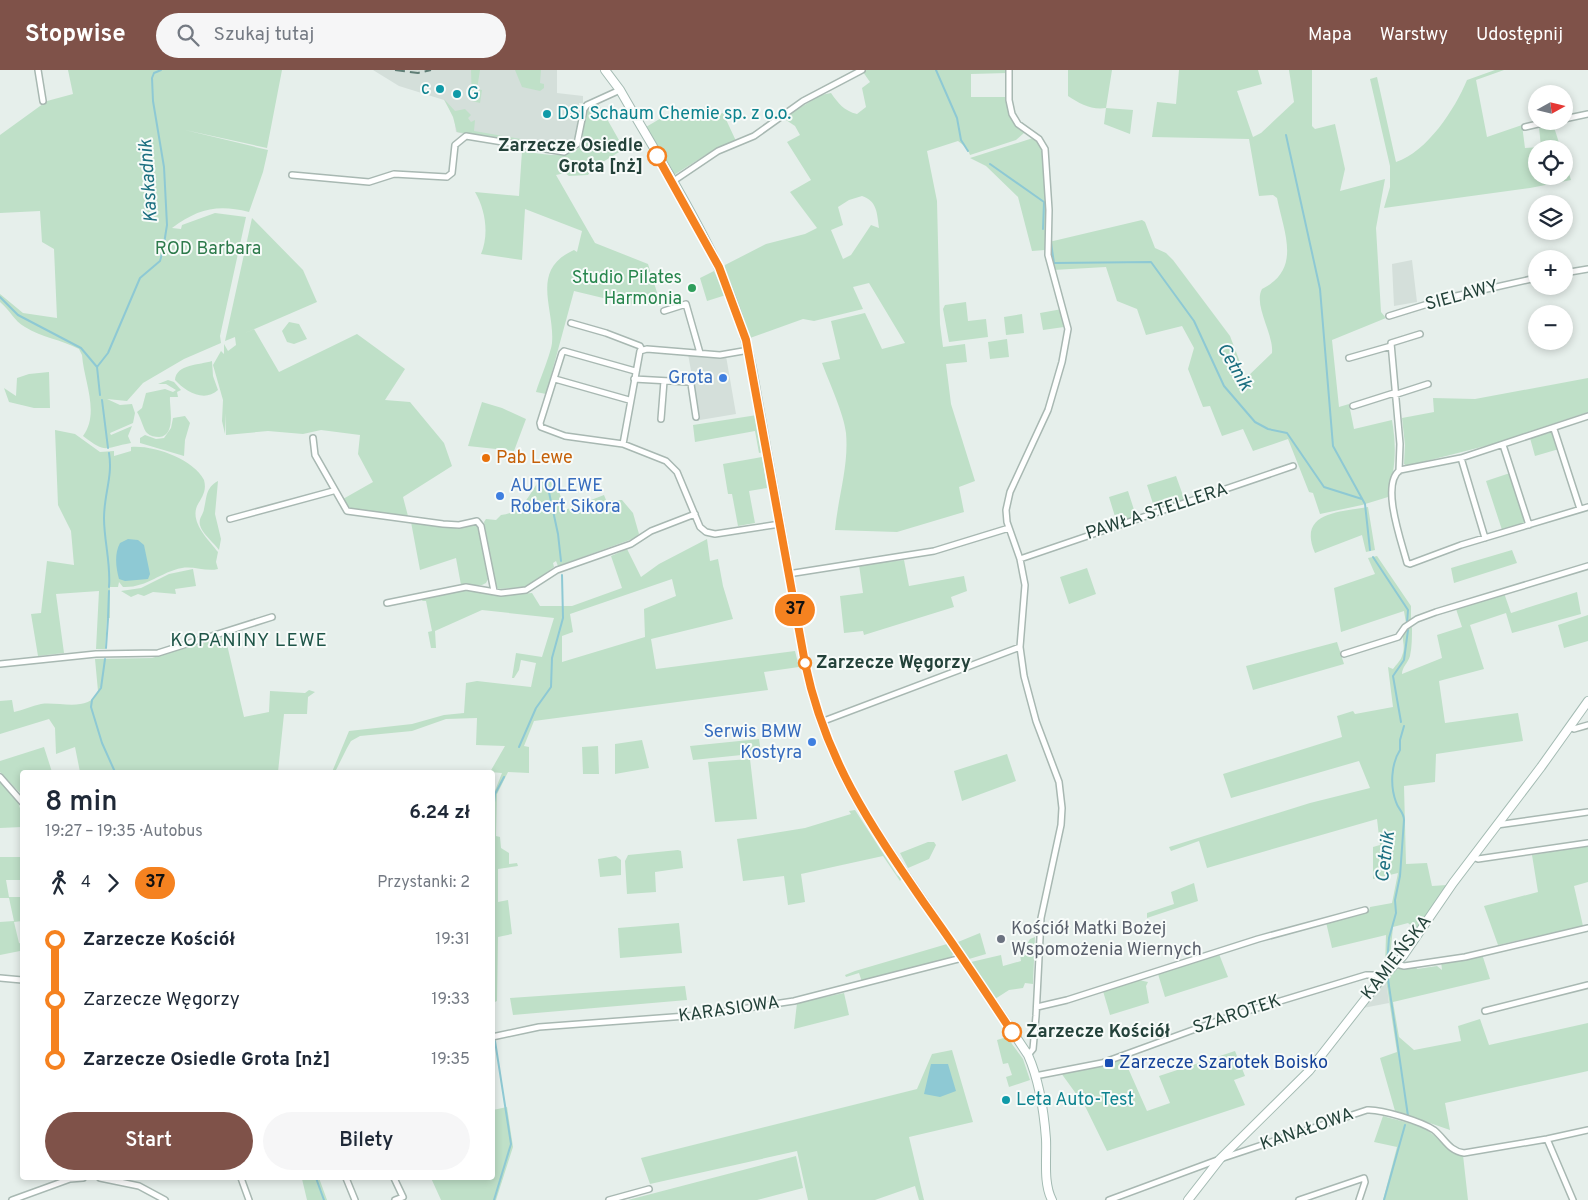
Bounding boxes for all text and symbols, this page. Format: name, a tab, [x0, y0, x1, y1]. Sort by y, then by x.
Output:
search box	[156, 13, 506, 58]
text: Stopwise	[25, 20, 126, 50]
icon: search	[174, 21, 202, 49]
text: Szukaj tutaj	[214, 23, 314, 47]
text: Mapa	[1308, 24, 1352, 47]
text: Warstwy	[1380, 24, 1448, 47]
text: Udostępnij	[1476, 24, 1563, 47]
place label: c	[421, 78, 430, 101]
marker: c	[434, 83, 446, 95]
place label: G	[467, 83, 479, 106]
north arrow	[1528, 85, 1572, 130]
map controls	[1528, 85, 1573, 350]
marker: G	[451, 88, 463, 100]
place label: DSI Schaum Chemie sp. z o.o.	[557, 103, 791, 126]
marker: DSI Schaum Chemie sp. z o.o.	[541, 108, 553, 120]
place label: Zarzecze Osiedle Grota [nż]	[498, 135, 643, 179]
water label: Kaskadnik	[134, 138, 164, 224]
button: locate	[1528, 140, 1573, 185]
marker: Zarzecze Osiedle Grota [nż]	[647, 146, 667, 166]
button: layers	[1528, 195, 1573, 240]
park label: ROD Barbara	[155, 238, 261, 261]
button: +	[1528, 250, 1573, 295]
place label: Studio Pilates Harmonia	[572, 267, 682, 311]
street label: SIELAWY	[1423, 275, 1501, 317]
marker: Studio Pilates Harmonia	[686, 282, 698, 294]
button: −	[1528, 305, 1573, 350]
water label: Cetnik	[1211, 339, 1258, 396]
place label: Grota	[668, 367, 713, 390]
marker: Grota	[717, 372, 729, 384]
place label: Pab Lewe	[496, 447, 573, 470]
marker: Pab Lewe	[480, 452, 492, 464]
place label: AUTOLEWE Robert Sikora	[510, 475, 621, 519]
street label: PAWŁA STELLERA	[1083, 478, 1231, 546]
marker: AUTOLEWE Robert Sikora	[494, 490, 506, 502]
line badge: 37	[772, 594, 818, 626]
text: 37	[785, 598, 805, 621]
district label: KOPANINY LEWE	[170, 629, 328, 653]
place label: Zarzecze Węgorzy	[816, 652, 971, 675]
marker: Zarzecze Węgorzy	[798, 656, 812, 670]
place label: Serwis BMW Kostyra	[703, 721, 802, 765]
marker: Serwis BMW Kostyra	[806, 736, 818, 748]
text: 8 min	[45, 785, 118, 821]
text: 6.24 zł	[409, 801, 470, 825]
text: 19:27 – 19:35 · Autobus	[45, 822, 203, 842]
water label: Cetnik	[1371, 829, 1401, 884]
icon: walk	[45, 869, 73, 897]
icon: forward	[99, 869, 127, 897]
text: 37	[145, 871, 165, 894]
text: 4	[81, 873, 91, 893]
text: Przystanki: 2	[377, 873, 470, 893]
street label: KAMIEŃSKA	[1355, 910, 1437, 1005]
place label: Kościół Matki Bożej Wspomożenia Wiernych	[1011, 918, 1202, 962]
text: Zarzecze Kościół	[83, 928, 235, 952]
text: 19:31	[435, 930, 470, 950]
marker: Kościół Matki Bożej Wspomożenia Wiernych	[995, 933, 1007, 945]
text: Zarzecze Węgorzy	[83, 988, 240, 1012]
text: 19:33	[432, 990, 470, 1010]
street label: SZAROTEK	[1190, 990, 1284, 1040]
street label: KARASIOWA	[677, 992, 781, 1028]
place label: Zarzecze Kościół	[1026, 1021, 1170, 1044]
marker: Zarzecze Kościół	[1002, 1022, 1022, 1042]
text: Zarzecze Osiedle Grota [nż]	[83, 1048, 330, 1072]
text: 19:35	[431, 1050, 470, 1070]
place label: Zarzecze Szarotek Boisko	[1119, 1052, 1328, 1075]
marker: Zarzecze Szarotek Boisko	[1103, 1057, 1115, 1069]
place label: Leta Auto-Test	[1016, 1089, 1134, 1112]
marker: Leta Auto-Test	[1000, 1094, 1012, 1106]
street label: KANAŁOWA	[1257, 1103, 1357, 1157]
button: Start	[45, 1112, 253, 1170]
button: Bilety	[263, 1112, 470, 1170]

